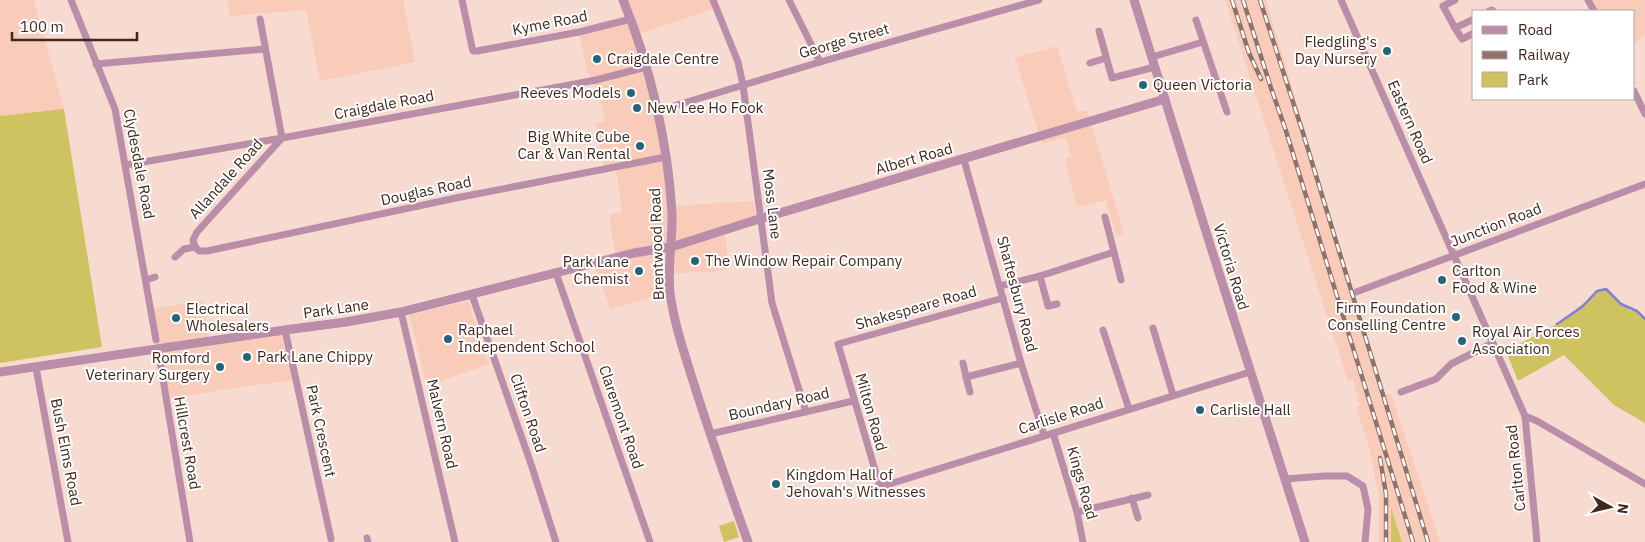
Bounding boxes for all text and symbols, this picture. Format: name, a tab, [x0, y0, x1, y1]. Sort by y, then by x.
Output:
street label: Kyme Road	[511, 6, 589, 39]
scale bar	[12, 10, 138, 42]
legend	[1472, 10, 1635, 100]
text: 100 m	[20, 17, 64, 36]
street label: George Street	[797, 19, 891, 62]
text: Road	[1518, 20, 1553, 39]
place label: Fledgling's Day Nursery	[1295, 32, 1378, 68]
marker: Fledgling's Day Nursery	[1381, 45, 1393, 57]
text: Railway	[1518, 45, 1571, 64]
place label: Craigdale Centre	[607, 49, 719, 68]
marker: Craigdale Centre	[591, 53, 603, 65]
text: Park	[1518, 70, 1548, 89]
place label: Queen Victoria	[1153, 75, 1252, 94]
street label: Eastern Road	[1384, 77, 1437, 167]
marker: Queen Victoria	[1137, 79, 1149, 91]
place label: Reeves Models	[520, 83, 621, 102]
street label: Craigdale Road	[332, 86, 435, 124]
marker: Reeves Models	[625, 87, 637, 99]
place label: New Lee Ho Fook	[647, 98, 764, 117]
marker: New Lee Ho Fook	[631, 102, 643, 114]
street label: Clydesdale Road	[119, 107, 159, 221]
place label: Big White Cube Car & Van Rental	[517, 127, 630, 163]
street label: Allandale Road	[185, 135, 267, 223]
street label: Albert Road	[873, 138, 955, 179]
marker: Big White Cube Car & Van Rental	[634, 140, 646, 152]
street label: Moss Lane	[759, 168, 786, 240]
street label: Douglas Road	[379, 172, 473, 209]
street label: Brentwood Road	[645, 188, 668, 300]
street label: Junction Road	[1448, 198, 1544, 251]
street label: Victoria Road	[1209, 221, 1254, 312]
street label: Shaftesbury Road	[993, 234, 1042, 354]
place label: The Window Repair Company	[705, 251, 903, 270]
place label: Park Lane Chemist	[563, 252, 629, 288]
marker: The Window Repair Company	[689, 255, 701, 267]
place label: Carlton Food & Wine	[1452, 261, 1537, 297]
marker: Park Lane Chemist	[633, 265, 645, 277]
marker: Carlton Food & Wine	[1436, 274, 1448, 286]
street label: Shakespeare Road	[853, 281, 979, 334]
street label: Park Lane	[302, 294, 370, 323]
place label: Firm Foundation Conselling Centre	[1327, 298, 1446, 334]
place label: Electrical Wholesalers	[186, 299, 269, 335]
marker: Firm Foundation Conselling Centre	[1450, 311, 1462, 323]
marker: Electrical Wholesalers	[170, 312, 182, 324]
place label: Raphael Independent School	[458, 320, 595, 356]
place label: Royal Air Forces Association	[1472, 322, 1580, 358]
marker: Raphael Independent School	[442, 333, 454, 345]
marker: Royal Air Forces Association	[1456, 335, 1468, 347]
place label: Park Lane Chippy	[257, 347, 374, 366]
place label: Romford Veterinary Surgery	[86, 348, 211, 384]
marker: Park Lane Chippy	[241, 351, 253, 363]
marker: Romford Veterinary Surgery	[214, 361, 226, 373]
street label: Claremont Road	[595, 363, 648, 471]
street label: Clifton Road	[506, 371, 551, 455]
street label: Milton Road	[851, 371, 892, 453]
street label: Malvern Road	[423, 377, 462, 471]
street label: Park Crescent	[302, 383, 341, 479]
street label: Boundary Road	[727, 383, 831, 424]
street label: Carlisle Road	[1016, 393, 1106, 438]
street label: Hillcrest Road	[170, 395, 205, 491]
street label: Bush Elms Road	[47, 397, 86, 507]
place label: Carlisle Hall	[1210, 400, 1291, 419]
marker: Carlisle Hall	[1194, 404, 1206, 416]
street label: Carlton Road	[1502, 424, 1529, 512]
street label: Kings Road	[1063, 444, 1102, 522]
place label: Kingdom Hall of Jehovah's Witnesses	[786, 465, 926, 501]
marker: Kingdom Hall of Jehovah's Witnesses	[770, 478, 782, 490]
north arrow	[1585, 482, 1635, 532]
text: N	[1613, 503, 1632, 515]

